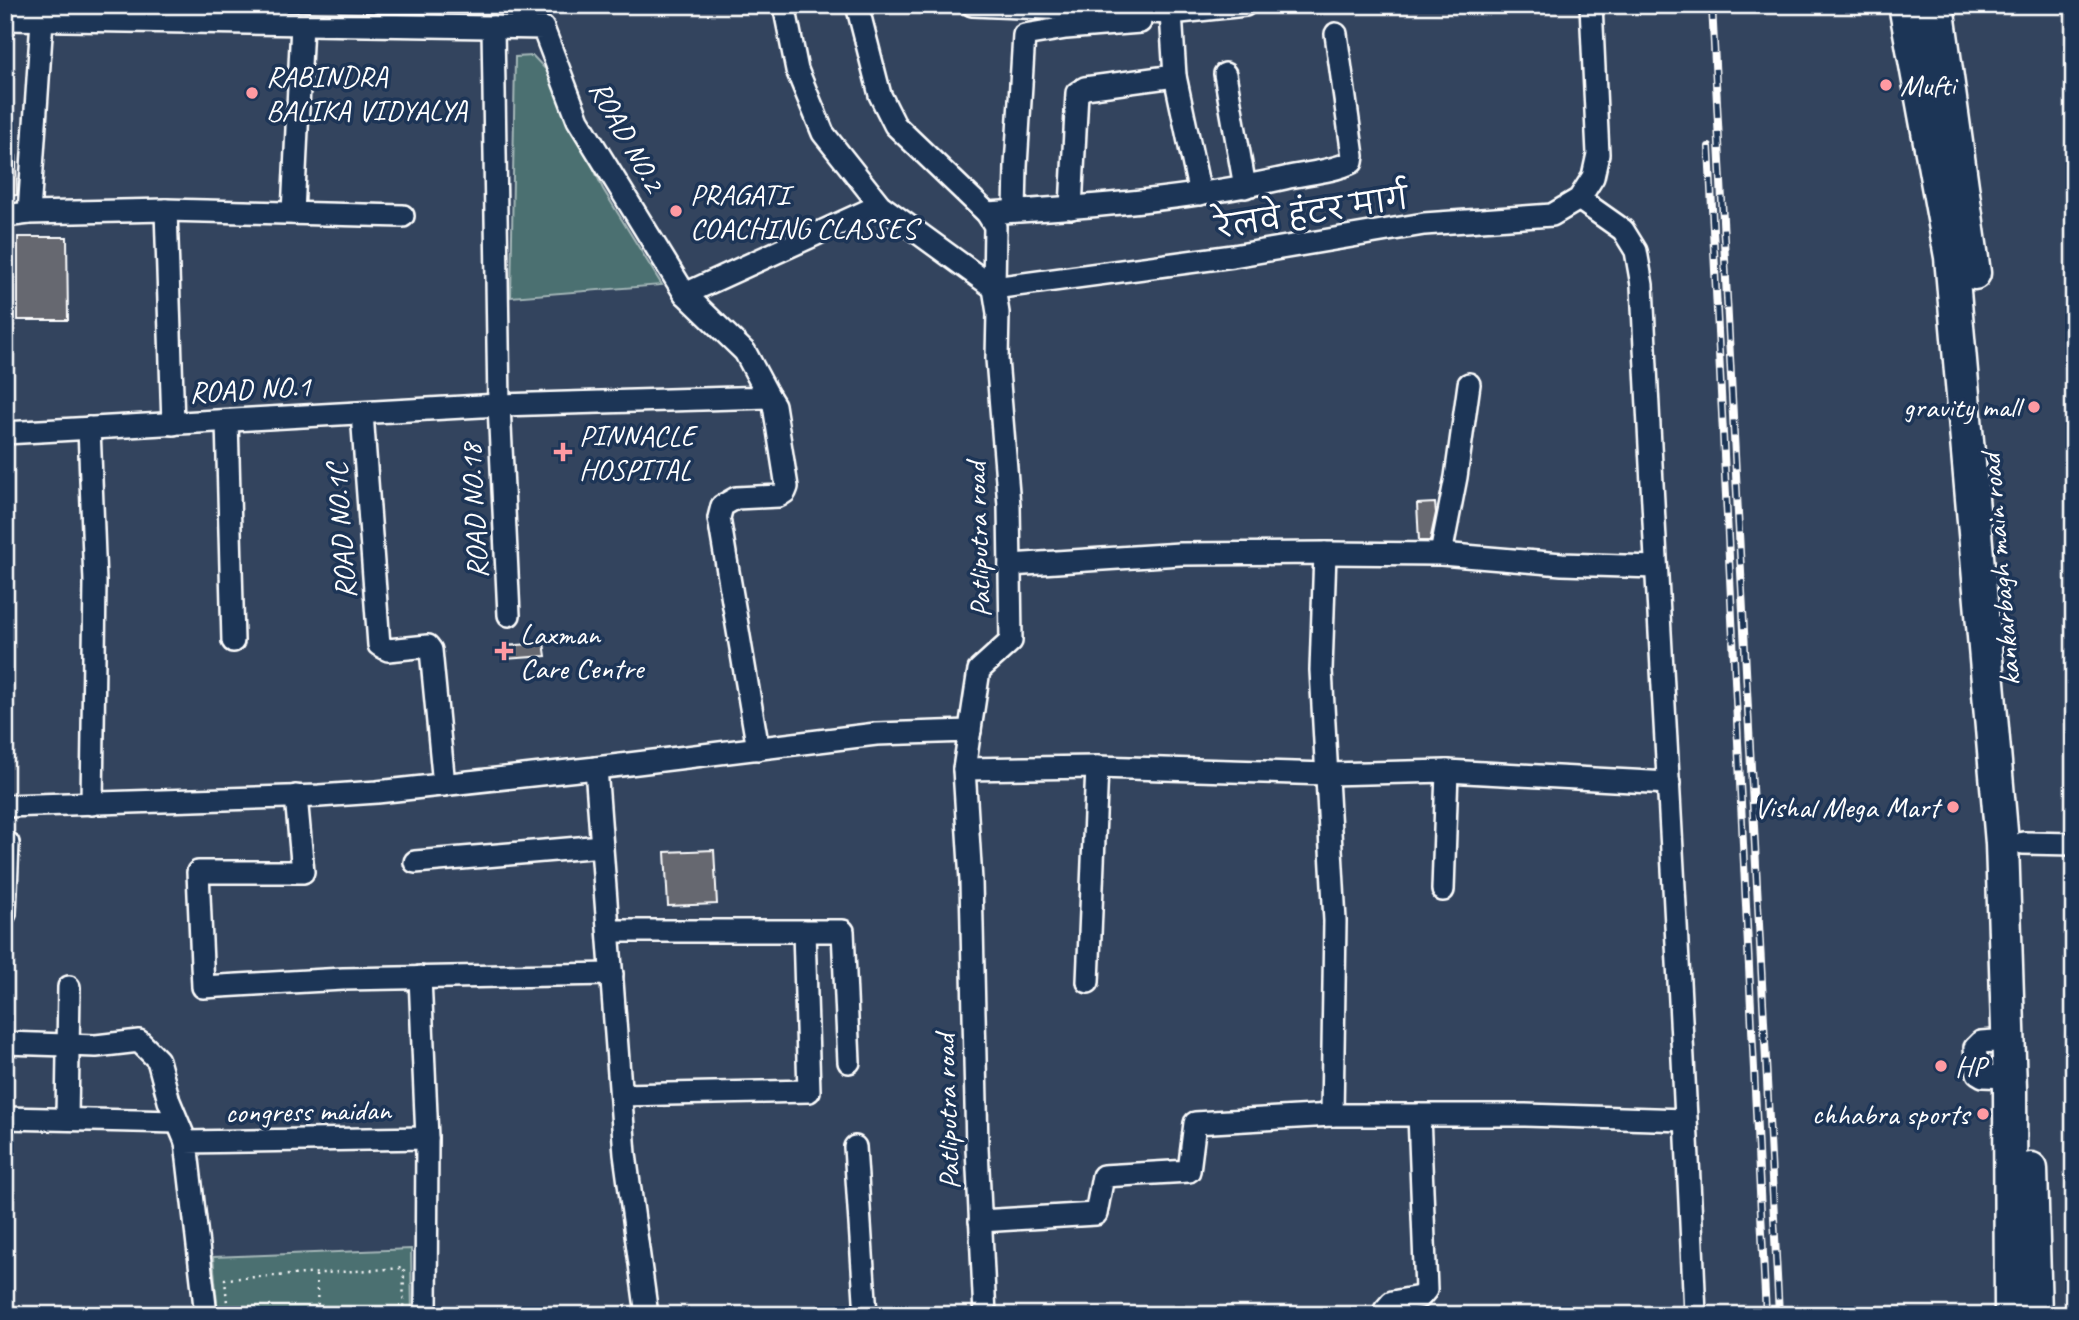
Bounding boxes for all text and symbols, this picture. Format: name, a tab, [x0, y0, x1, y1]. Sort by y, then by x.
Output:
place label: RABINDRA BALIKA VIDYALYA	[266, 57, 468, 129]
place label: Mufti	[1900, 66, 1959, 104]
street label: ROAD NO.2	[581, 74, 674, 201]
marker: Mufti	[1878, 77, 1894, 93]
marker: RABINDRA BALIKA VIDYALYA	[244, 85, 260, 101]
street label: रेलवे हंटर मार्ग	[1209, 173, 1412, 247]
place label: PRAGATI COACHING CLASSES	[690, 175, 922, 247]
marker: PRAGATI COACHING CLASSES	[668, 203, 684, 219]
street label: ROAD NO.1	[188, 367, 313, 411]
place label: gravity mall	[1903, 388, 2025, 426]
marker: gravity mall	[2026, 399, 2042, 415]
place label: PINNACLE HOSPITAL	[579, 416, 698, 488]
street label: ROAD NO.18	[451, 440, 497, 579]
marker: PINNACLE HOSPITAL	[553, 442, 573, 462]
street label: kankarbagh main road	[1971, 448, 2029, 688]
street label: Patliputra road	[956, 457, 1000, 618]
street label: ROAD NO.1C	[317, 459, 365, 600]
place label: Laxman Care Centre	[520, 615, 646, 687]
marker: Laxman Care Centre	[494, 641, 514, 661]
place label: Vishal Mega Mart	[1754, 788, 1943, 826]
marker: Vishal Mega Mart	[1945, 799, 1961, 815]
street label: Patliputra road	[925, 1029, 969, 1190]
place label: HP	[1955, 1047, 1990, 1085]
marker: HP	[1933, 1058, 1949, 1074]
street label: congress maidan	[225, 1091, 393, 1131]
place label: chhabra sports	[1812, 1095, 1972, 1133]
marker: chhabra sports	[1975, 1106, 1991, 1122]

